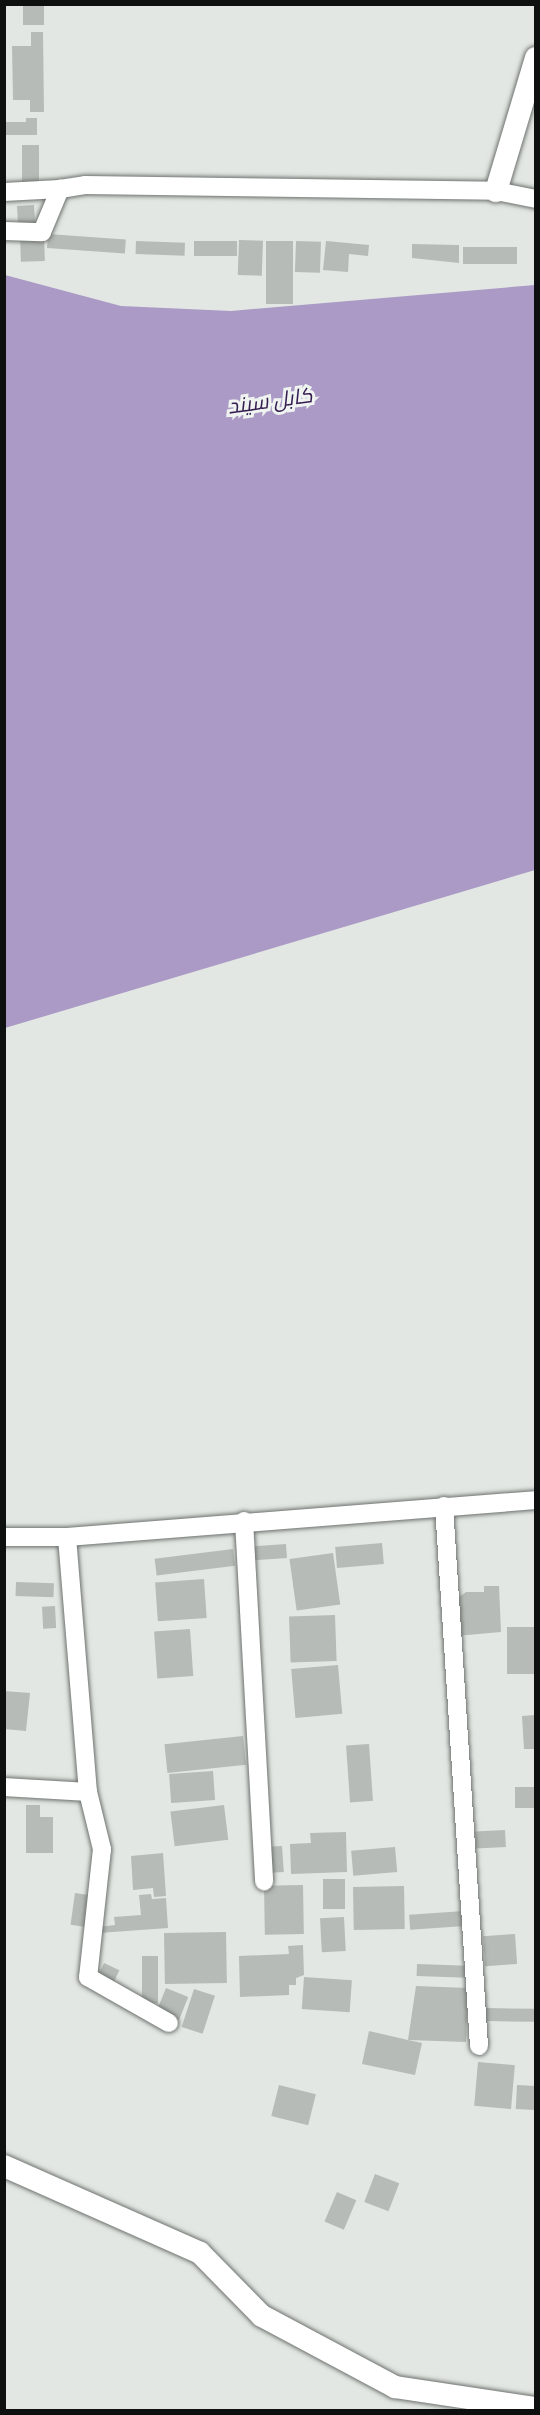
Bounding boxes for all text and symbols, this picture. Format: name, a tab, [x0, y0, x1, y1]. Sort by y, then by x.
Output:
water label: کابل سيند	[226, 383, 314, 419]

